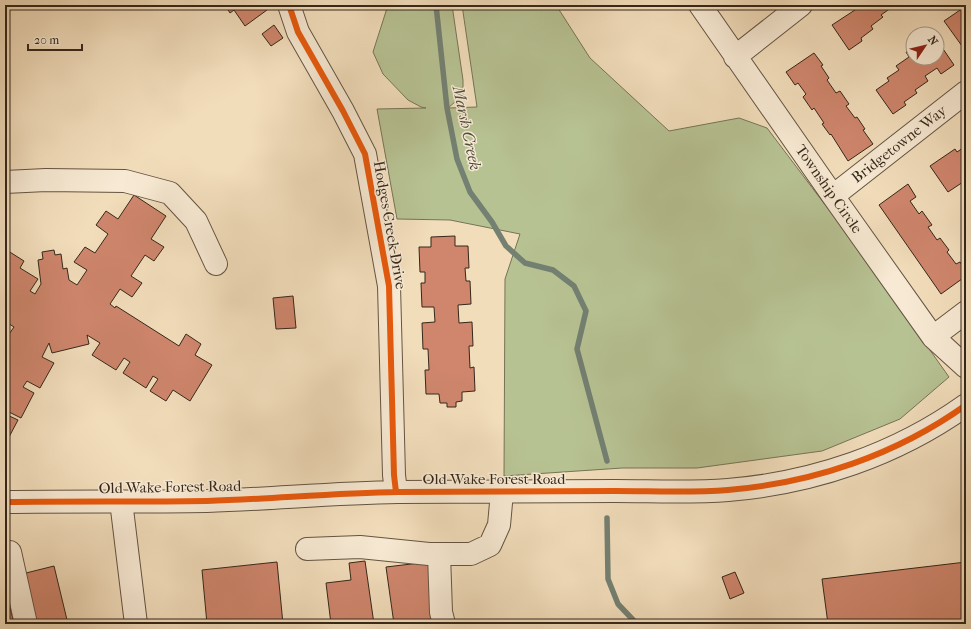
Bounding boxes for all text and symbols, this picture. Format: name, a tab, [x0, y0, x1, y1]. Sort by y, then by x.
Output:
scale bar	[28, 26, 82, 52]
north arrow	[905, 26, 945, 66]
text: 20 m	[34, 33, 59, 47]
text: N	[925, 33, 941, 48]
water label: Marsh Creek	[449, 83, 485, 172]
street label: Bridgetowne Way	[848, 101, 951, 187]
street label: Township Circle	[792, 141, 867, 237]
street label: Hodges Creek Drive	[370, 159, 410, 291]
street label: Old Wake Forest Road	[423, 470, 566, 488]
street label: Old Wake Forest Road	[98, 477, 242, 497]

